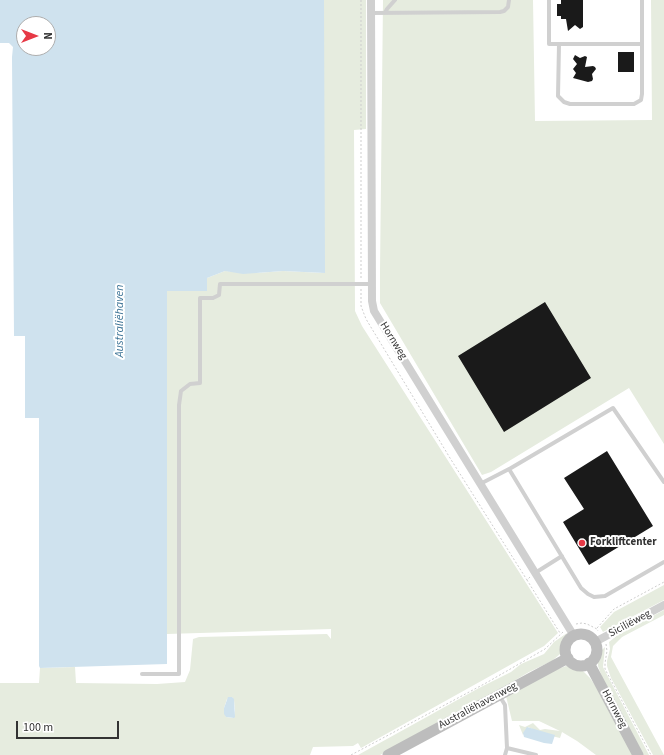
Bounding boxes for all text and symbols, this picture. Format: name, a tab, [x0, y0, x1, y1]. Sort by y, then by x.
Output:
north arrow	[16, 16, 56, 56]
text: N	[40, 32, 55, 40]
water label: Australiëhaven	[113, 284, 127, 358]
street label: Hornweg	[376, 320, 410, 362]
place label: Forkliftcenter	[590, 536, 657, 550]
marker: Forkliftcenter	[577, 538, 587, 548]
street label: Siciliëweg	[607, 607, 653, 641]
street label: Australiëhavenweg	[437, 680, 519, 732]
street label: Hornweg	[598, 687, 630, 731]
scale bar	[18, 713, 121, 739]
text: 100 m	[23, 719, 53, 736]

